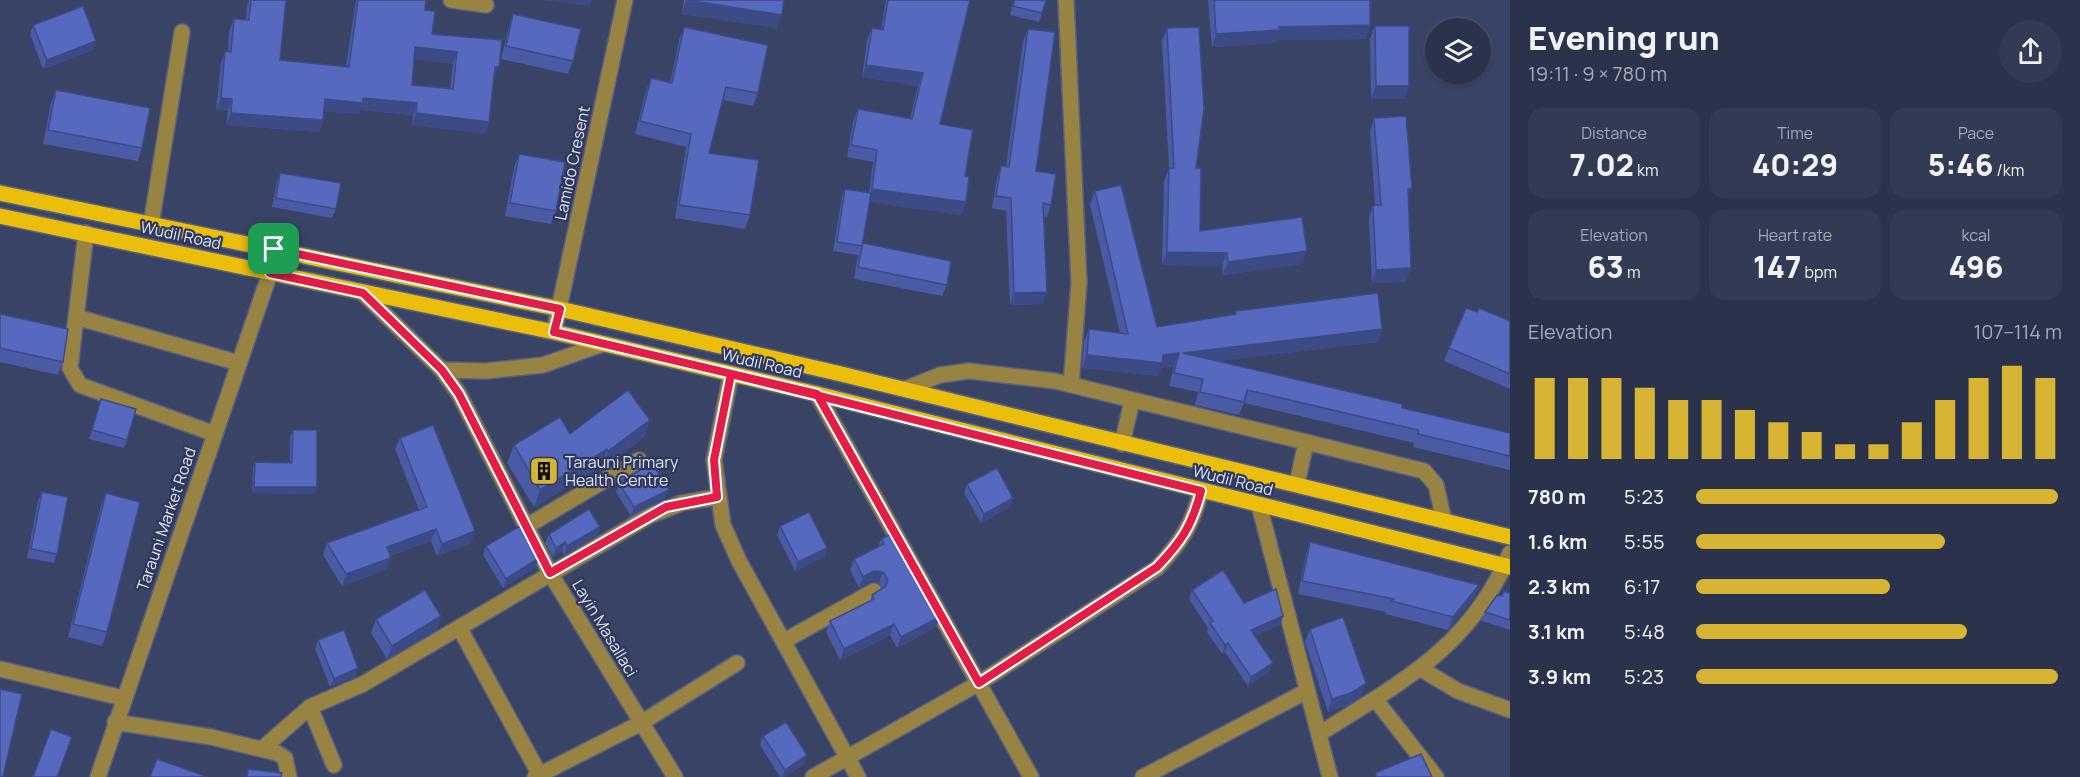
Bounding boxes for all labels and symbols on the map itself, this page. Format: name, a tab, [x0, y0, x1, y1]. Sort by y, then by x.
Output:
street label: Lamido Cresent	[549, 104, 595, 222]
street label: Wudil Road	[139, 216, 223, 254]
pin	[248, 223, 299, 274]
street label: Wudil Road	[720, 343, 804, 383]
street label: Tarauni Market Road	[131, 444, 201, 594]
place label: Tarauni Primary Health Centre	[565, 451, 679, 491]
building icon: Tarauni Primary Health Centre	[528, 455, 560, 487]
street label: Wudil Road	[1191, 459, 1275, 501]
street label: Layin Masallaci	[567, 575, 643, 681]

